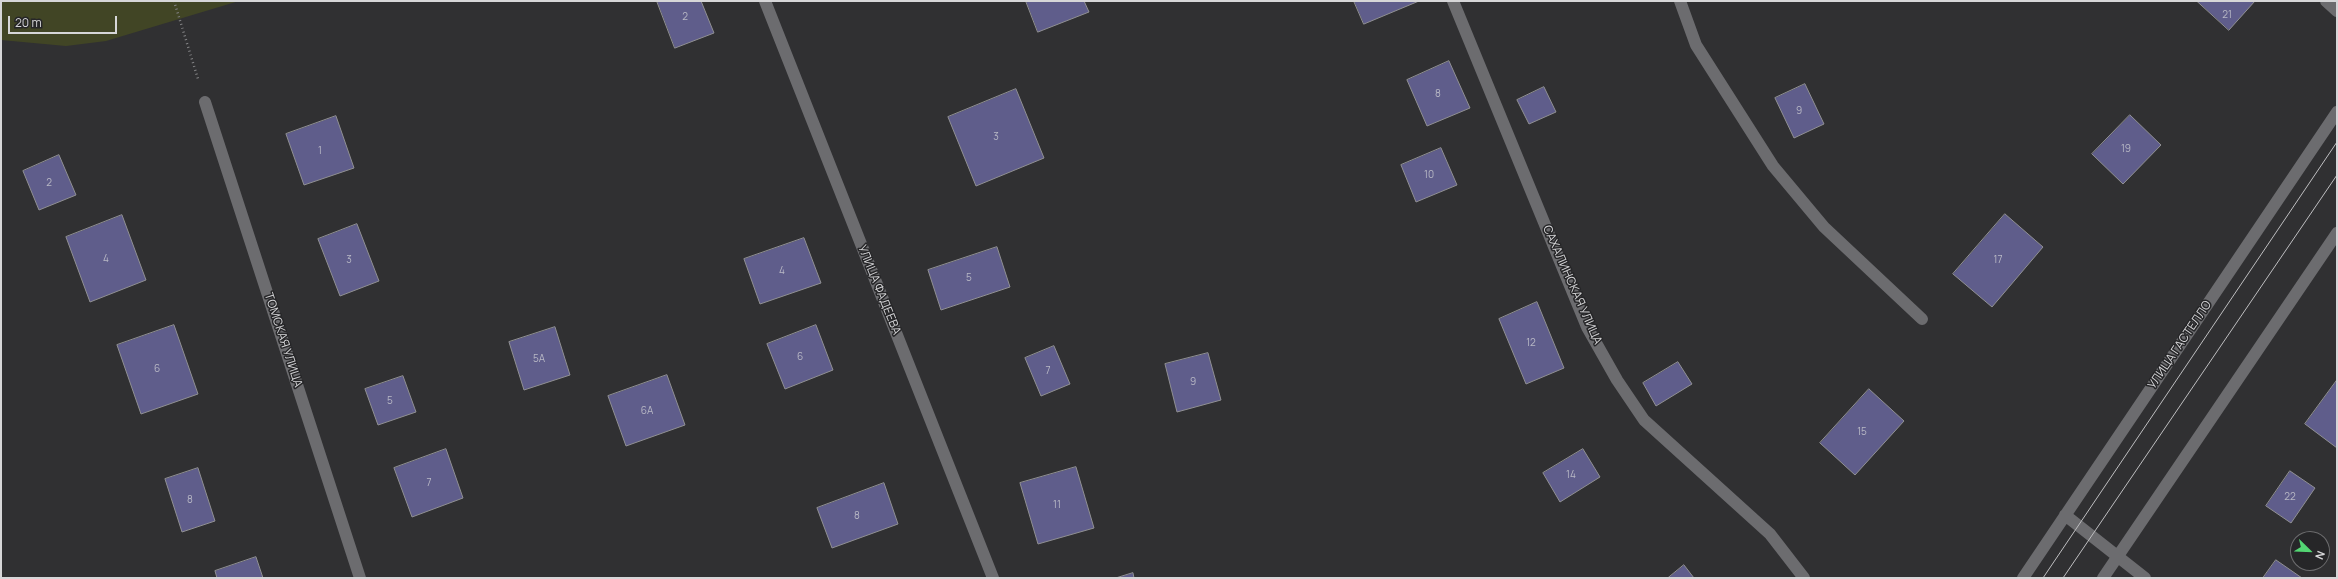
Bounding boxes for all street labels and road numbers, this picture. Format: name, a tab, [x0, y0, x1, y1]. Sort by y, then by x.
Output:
street label: САХАЛИНСКАЯ УЛИЦА	[1539, 223, 1605, 347]
street label: УЛИЦА ФАДЕЕВА	[854, 243, 904, 337]
street label: ТОМСКАЯ УЛИЦА	[261, 291, 305, 389]
street label: УЛИЦА ГАСТЕЛЛО	[2145, 298, 2215, 392]

